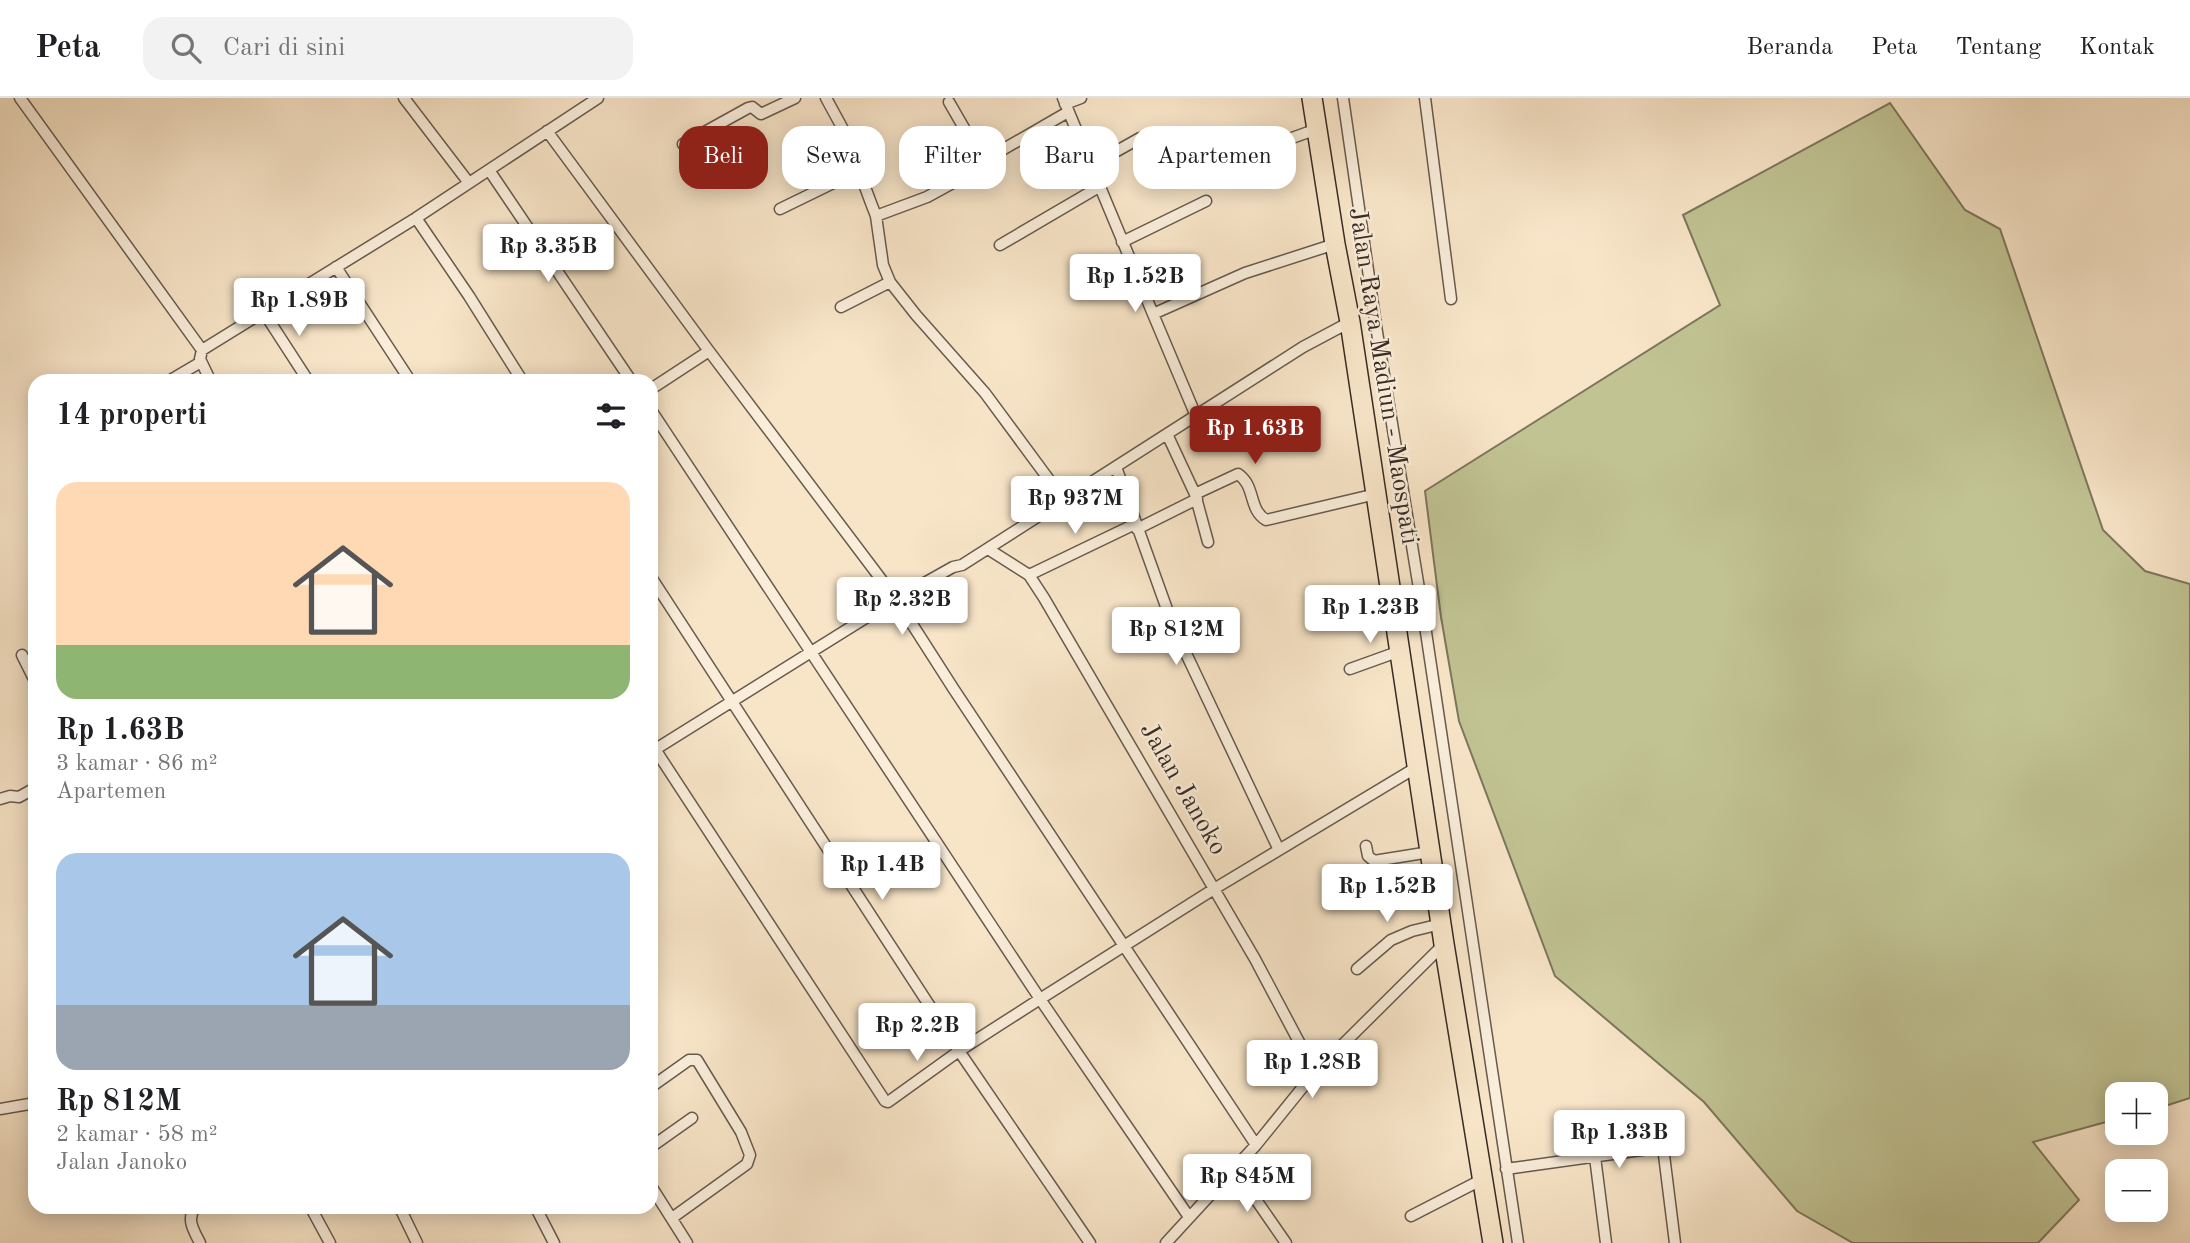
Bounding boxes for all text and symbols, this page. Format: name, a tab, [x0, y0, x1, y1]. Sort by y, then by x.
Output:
search box	[143, 17, 633, 80]
icon: search	[167, 29, 205, 67]
text: Peta	[35, 32, 101, 65]
text: Cari di sini	[223, 35, 345, 61]
text: Beranda	[1747, 36, 1833, 60]
text: Peta	[1871, 36, 1918, 60]
text: Tentang	[1956, 36, 2041, 60]
text: Kontak	[2079, 36, 2155, 60]
chip: Beli	[679, 126, 768, 189]
chip: Sewa	[782, 126, 885, 189]
chip: Filter	[899, 126, 1006, 189]
chip: Baru	[1020, 126, 1119, 189]
chip: Apartemen	[1133, 126, 1296, 189]
street label: Jalan Raya Madiun - Maospati	[1344, 206, 1422, 546]
pin: Rp 3.35B	[476, 225, 620, 284]
text: Rp 3.35B	[499, 235, 597, 258]
pin: Rp 1.52B	[1063, 254, 1207, 314]
text: Rp 1.52B	[1086, 265, 1184, 288]
pin: Rp 1.89B	[227, 278, 371, 338]
text: Rp 1.89B	[250, 289, 348, 312]
icon: filters	[592, 397, 630, 435]
text: 14 properti	[56, 401, 207, 431]
pin: Rp 1.63B	[1183, 406, 1327, 466]
text: Rp 1.63B	[1206, 417, 1304, 440]
pin: Rp 937M	[1010, 476, 1140, 536]
text: Rp 937M	[1027, 487, 1123, 510]
icon: home	[280, 527, 406, 653]
pin: Rp 2.32B	[830, 578, 974, 637]
pin: Rp 1.23B	[1298, 586, 1442, 645]
text: Rp 2.32B	[853, 588, 951, 611]
text: Rp 1.23B	[1321, 596, 1419, 619]
pin: Rp 812M	[1111, 608, 1241, 667]
text: Rp 812M	[1128, 618, 1224, 641]
text: Rp 1.63B	[56, 716, 185, 746]
street label: Jalan Janoko	[1135, 718, 1231, 860]
text: 3 kamar · 86 m²	[56, 752, 218, 775]
text: Apartemen	[56, 780, 166, 803]
pin: Rp 1.4B	[817, 842, 947, 902]
text: Rp 1.4B	[839, 853, 925, 876]
pin: Rp 1.52B	[1315, 864, 1459, 924]
text: Rp 1.52B	[1338, 875, 1436, 898]
icon: home	[280, 898, 406, 1024]
pin: Rp 2.2B	[852, 1004, 982, 1063]
text: Rp 2.2B	[874, 1014, 960, 1037]
pin: Rp 1.28B	[1240, 1040, 1384, 1100]
text: Rp 1.28B	[1263, 1051, 1361, 1074]
map controls	[2105, 1082, 2168, 1222]
button: +	[2105, 1082, 2168, 1145]
text: Rp 812M	[56, 1087, 182, 1117]
pin: Rp 1.33B	[1547, 1110, 1691, 1170]
text: Rp 1.33B	[1570, 1121, 1668, 1144]
text: 2 kamar · 58 m²	[56, 1123, 218, 1146]
text: Jalan Janoko	[56, 1151, 187, 1174]
pin: Rp 845M	[1182, 1154, 1312, 1214]
button: −	[2105, 1159, 2168, 1222]
text: Rp 845M	[1199, 1165, 1295, 1188]

